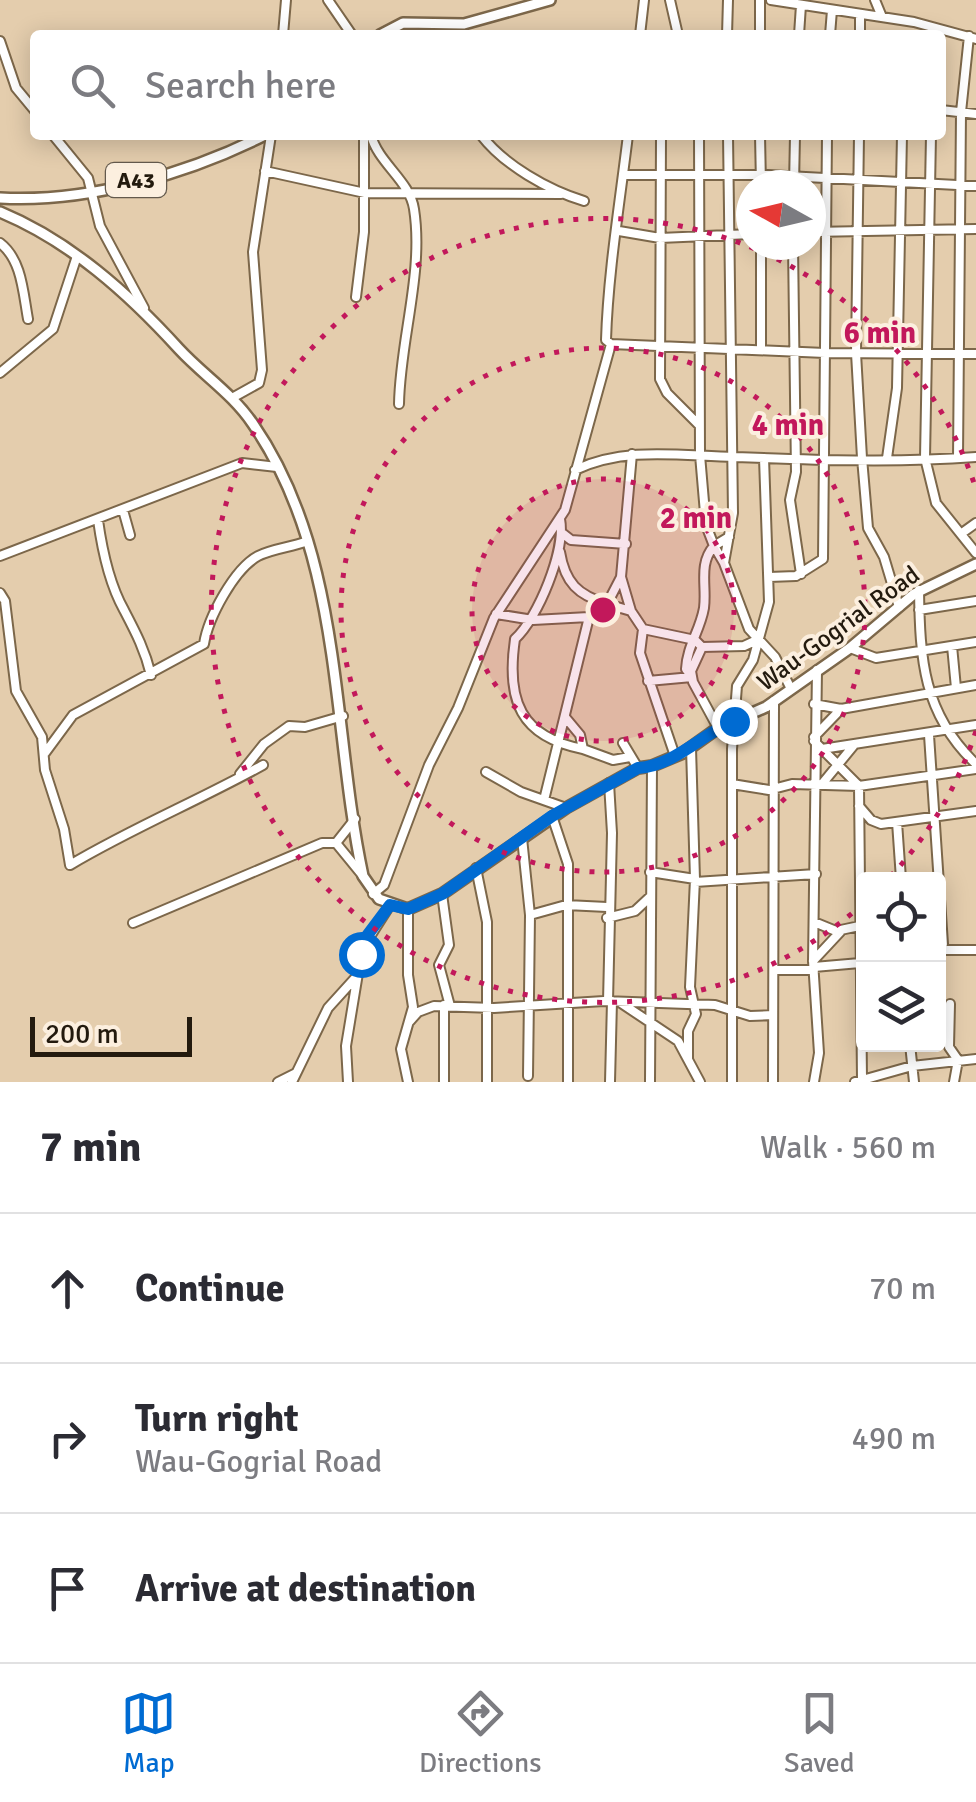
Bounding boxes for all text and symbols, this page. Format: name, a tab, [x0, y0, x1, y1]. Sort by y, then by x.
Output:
search box	[30, 30, 946, 140]
icon: search	[65, 58, 120, 113]
text: Search here	[145, 62, 337, 109]
road number: A43	[106, 163, 166, 197]
north arrow	[736, 170, 826, 260]
text: 6 min	[844, 315, 916, 352]
text: 4 min	[752, 407, 824, 444]
text: 2 min	[660, 500, 732, 537]
street label: Wau-Gogrial Road	[751, 559, 925, 697]
centre of rings	[585, 592, 621, 628]
route end	[712, 699, 758, 745]
map controls	[856, 872, 946, 1052]
button: locate	[856, 872, 946, 962]
route start	[339, 932, 385, 978]
button: layers	[856, 962, 946, 1052]
scale bar	[30, 1012, 192, 1056]
text: 200 m	[45, 1017, 119, 1051]
text: 7 min	[40, 1122, 141, 1173]
text: Walk · 560 m	[760, 1128, 936, 1167]
icon: ahead	[40, 1261, 95, 1316]
text: Continue	[135, 1265, 285, 1312]
text: 70 m	[869, 1269, 936, 1308]
text: Turn right	[135, 1395, 299, 1442]
icon: right	[40, 1411, 95, 1466]
text: 490 m	[852, 1419, 936, 1458]
text: Wau-Gogrial Road	[135, 1442, 382, 1481]
icon: arrive	[40, 1561, 95, 1616]
text: Arrive at destination	[135, 1565, 476, 1612]
tab: Map	[121, 1686, 176, 1780]
tab: Directions	[419, 1686, 541, 1780]
tab: Saved	[784, 1686, 855, 1780]

